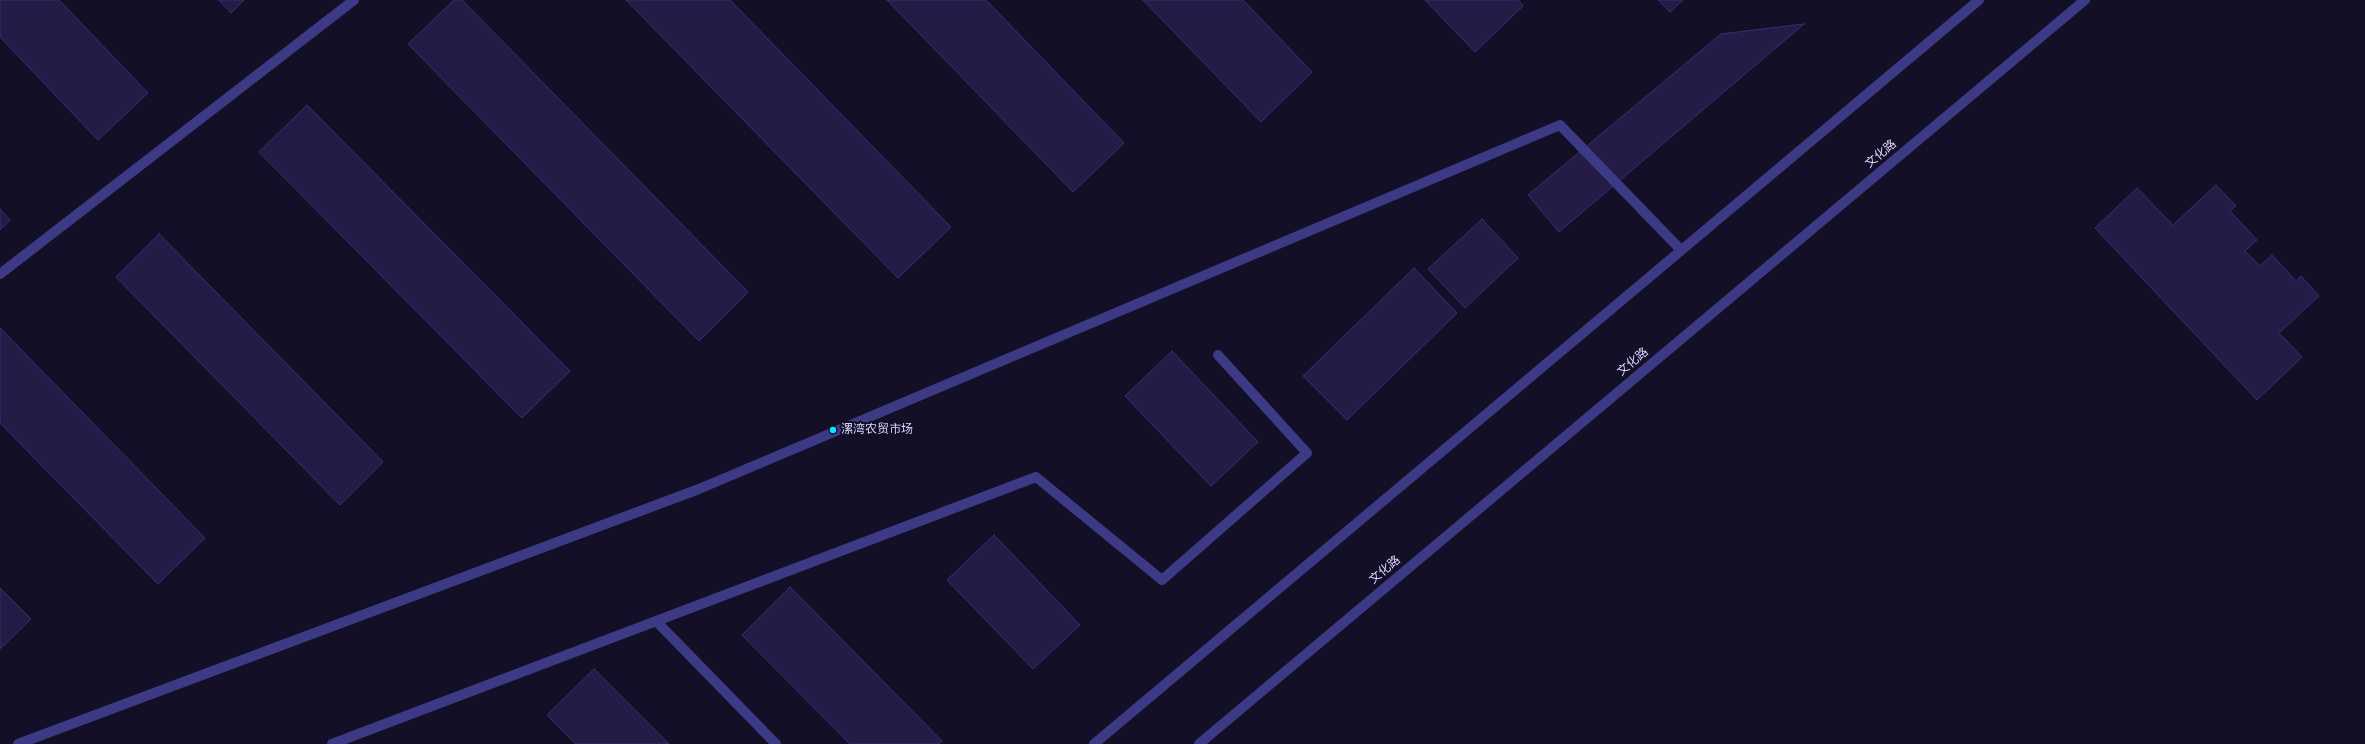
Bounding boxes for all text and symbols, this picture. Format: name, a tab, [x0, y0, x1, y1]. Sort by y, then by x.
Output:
street label: 文化路	[1863, 137, 1899, 171]
street label: 文化路	[1615, 345, 1651, 379]
place label: 漯湾农贸市场	[841, 423, 913, 437]
marker: 漯湾农贸市场	[828, 425, 838, 435]
street label: 文化路	[1367, 553, 1403, 587]

